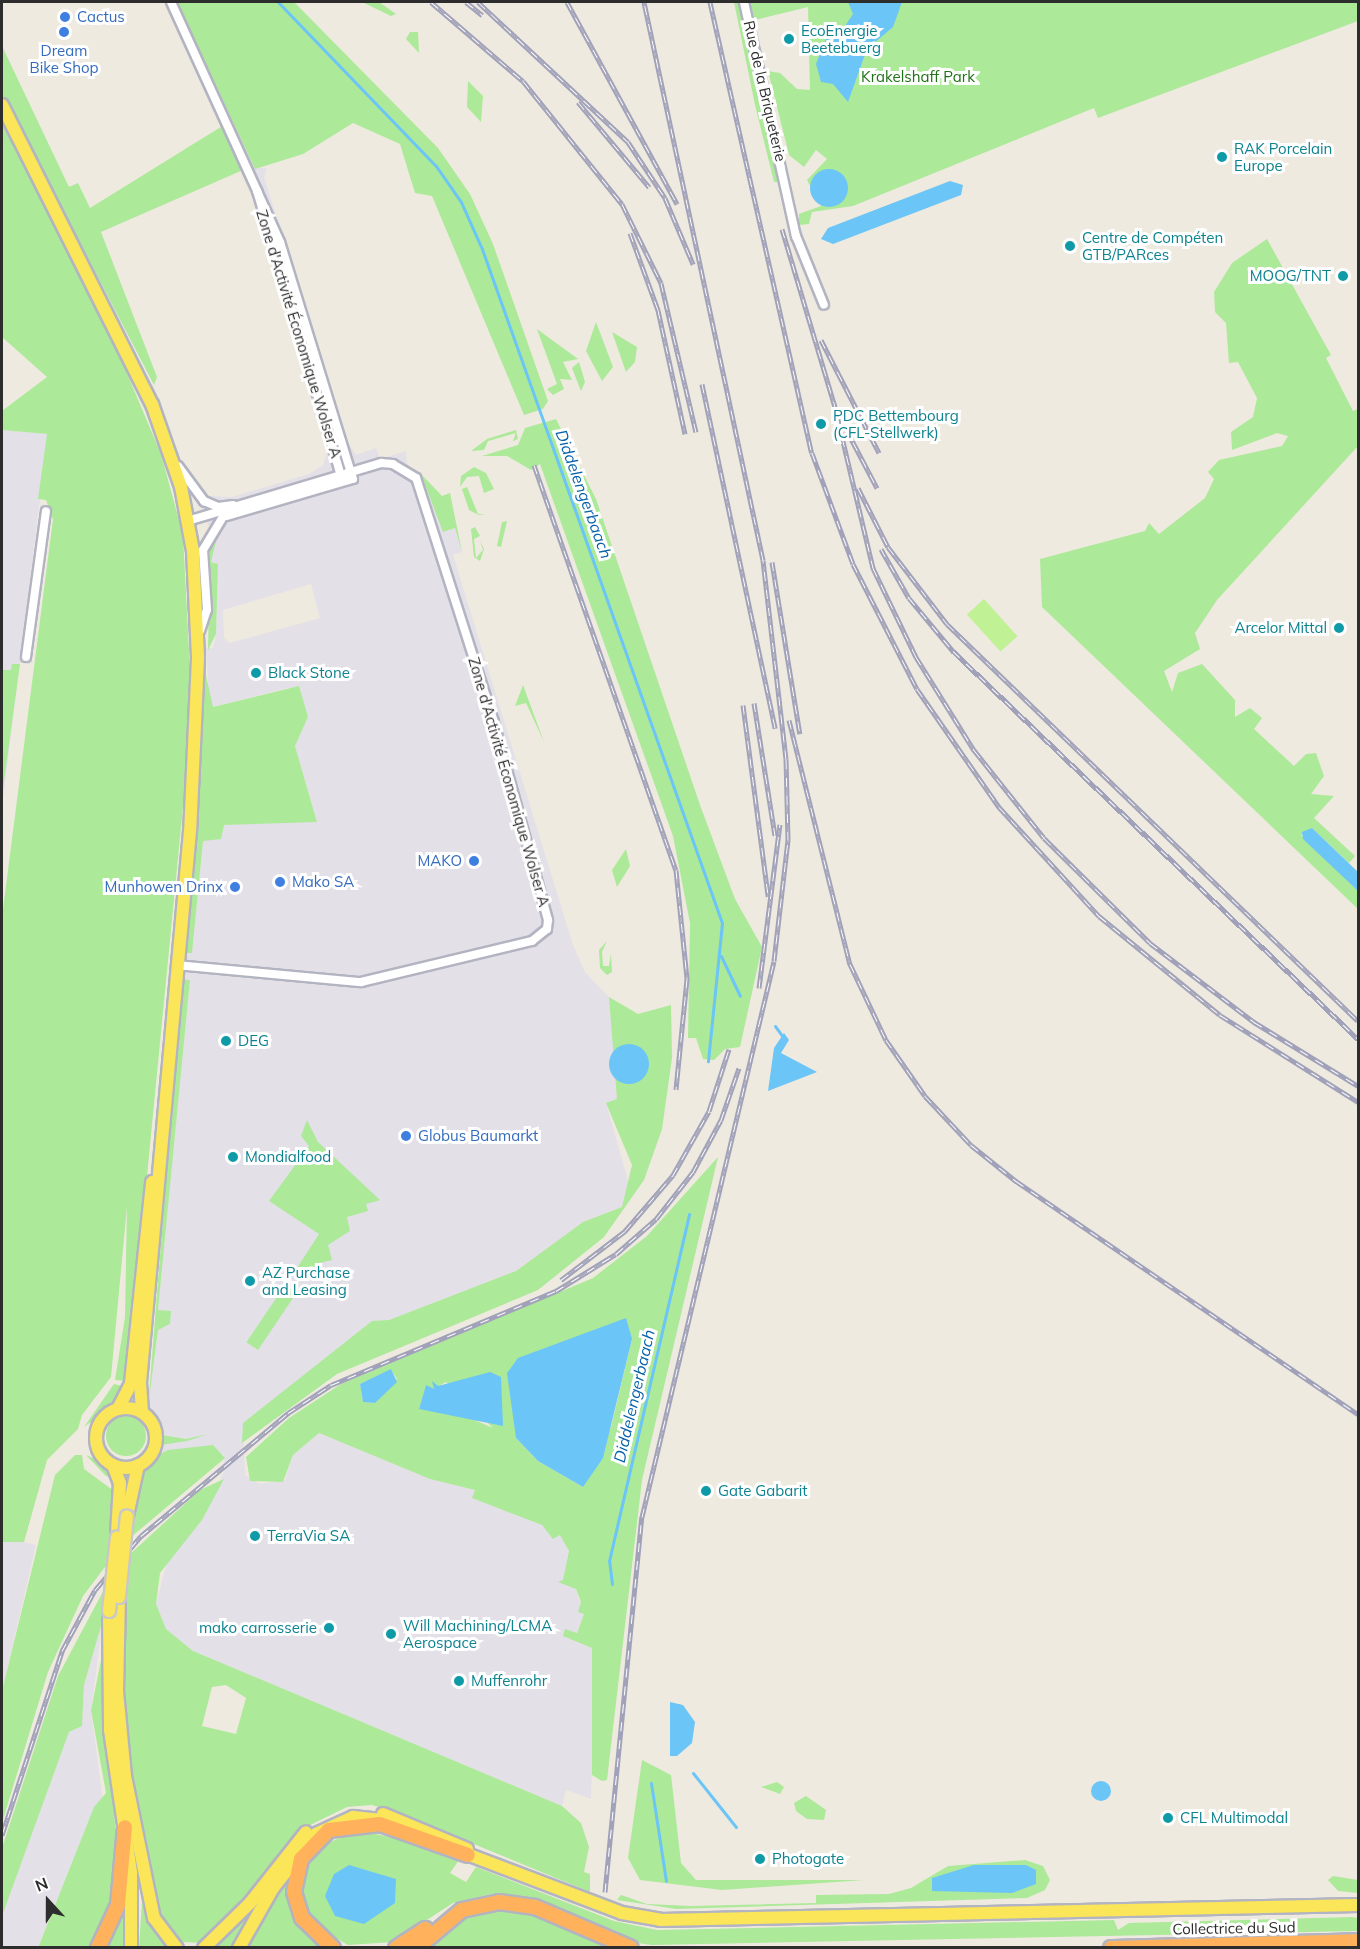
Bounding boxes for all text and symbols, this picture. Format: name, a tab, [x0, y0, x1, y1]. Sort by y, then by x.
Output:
place label: Cactus	[77, 8, 125, 26]
marker: Cactus	[58, 10, 72, 24]
street label: Rue de la Briqueterie	[740, 19, 790, 163]
place label: EcoEnergie Beetebuerg	[801, 21, 881, 56]
marker: Dream Bike Shop	[57, 25, 71, 39]
marker: EcoEnergie Beetebuerg	[782, 32, 796, 46]
place label: Dream Bike Shop	[29, 41, 99, 76]
park label: Krakelshaff Park	[861, 68, 975, 86]
place label: RAK Porcelain Europe	[1234, 139, 1332, 174]
marker: RAK Porcelain Europe	[1215, 150, 1229, 164]
street label: Zone d'Activité Économique Wolser A	[253, 208, 345, 460]
place label: Centre de Compéten GTB/PARces	[1082, 228, 1223, 263]
marker: Centre de Compéten GTB/PARces	[1063, 239, 1077, 253]
place label: MOOG/TNT	[1250, 267, 1331, 285]
marker: MOOG/TNT	[1336, 269, 1350, 283]
place label: PDC Bettembourg (CFL-Stellwerk)	[833, 406, 959, 441]
marker: PDC Bettembourg (CFL-Stellwerk)	[814, 417, 828, 431]
water label: Diddelengerbaach	[552, 427, 616, 561]
place label: Arcelor Mittal	[1234, 619, 1327, 637]
marker: Arcelor Mittal	[1332, 621, 1346, 635]
street label: Zone d'Activité Économique Wolser A	[465, 655, 553, 909]
place label: Black Stone	[268, 664, 350, 682]
marker: Black Stone	[249, 666, 263, 680]
place label: MAKO	[417, 852, 462, 870]
marker: MAKO	[467, 854, 481, 868]
place label: Mako SA	[292, 873, 354, 891]
marker: Mako SA	[273, 875, 287, 889]
place label: Munhowen Drinx	[105, 878, 223, 896]
marker: Munhowen Drinx	[228, 880, 242, 894]
place label: DEG	[238, 1032, 269, 1050]
marker: DEG	[219, 1034, 233, 1048]
place label: Globus Baumarkt	[418, 1127, 538, 1145]
marker: Globus Baumarkt	[399, 1129, 413, 1143]
place label: Mondialfood	[245, 1148, 331, 1166]
marker: Mondialfood	[226, 1150, 240, 1164]
place label: AZ Purchase and Leasing	[262, 1263, 350, 1298]
marker: AZ Purchase and Leasing	[243, 1274, 257, 1288]
water label: Diddelengerbaach	[609, 1328, 659, 1464]
place label: Gate Gabarit	[718, 1482, 807, 1500]
marker: Gate Gabarit	[699, 1484, 713, 1498]
place label: TerraVia SA	[267, 1527, 350, 1545]
marker: TerraVia SA	[248, 1529, 262, 1543]
place label: Will Machining/LCMA Aerospace	[403, 1616, 552, 1651]
place label: mako carrosserie	[199, 1619, 317, 1637]
marker: mako carrosserie	[322, 1621, 336, 1635]
marker: Will Machining/LCMA Aerospace	[384, 1627, 398, 1641]
place label: Muffenrohr	[471, 1672, 547, 1690]
marker: Muffenrohr	[452, 1674, 466, 1688]
place label: CFL Multimodal	[1180, 1809, 1288, 1827]
marker: CFL Multimodal	[1161, 1811, 1175, 1825]
place label: Photogate	[772, 1850, 844, 1868]
marker: Photogate	[753, 1852, 767, 1866]
north arrow	[18, 1871, 78, 1931]
text: N	[32, 1873, 51, 1896]
street label: Collectrice du Sud	[1172, 1918, 1296, 1938]

